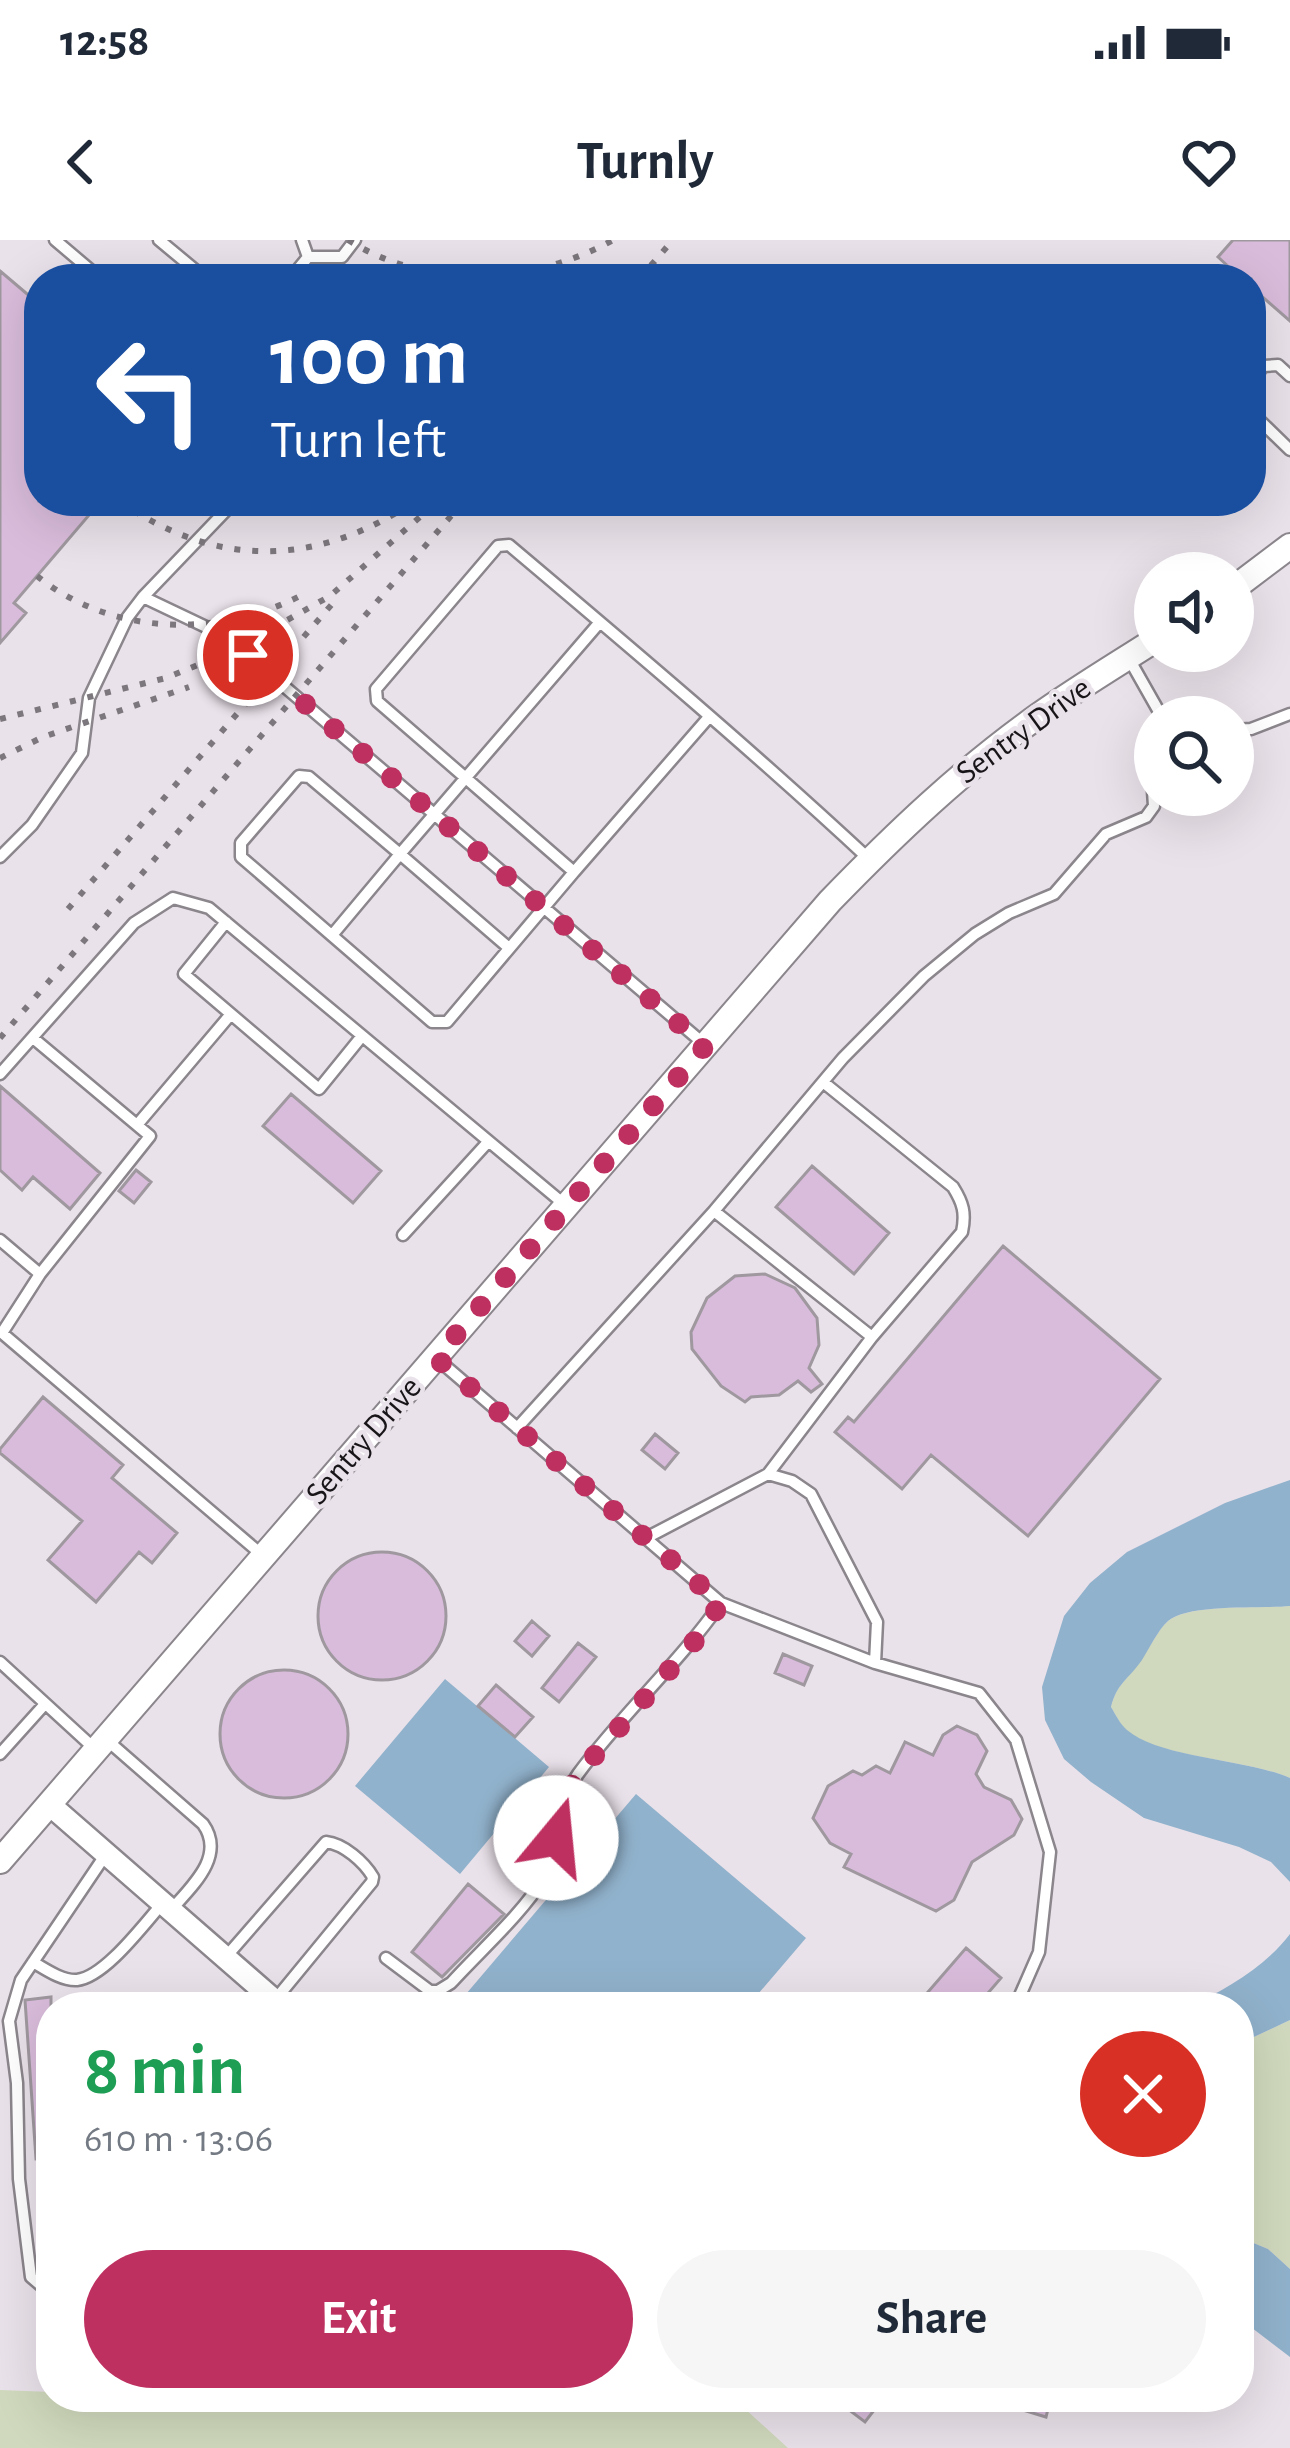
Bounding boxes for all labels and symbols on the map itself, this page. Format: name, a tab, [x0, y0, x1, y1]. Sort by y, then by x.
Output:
pin	[197, 604, 299, 706]
street label: Sentry Drive	[951, 672, 1097, 790]
street label: Sentry Drive	[300, 1371, 428, 1511]
position arrow	[493, 1775, 619, 1901]

